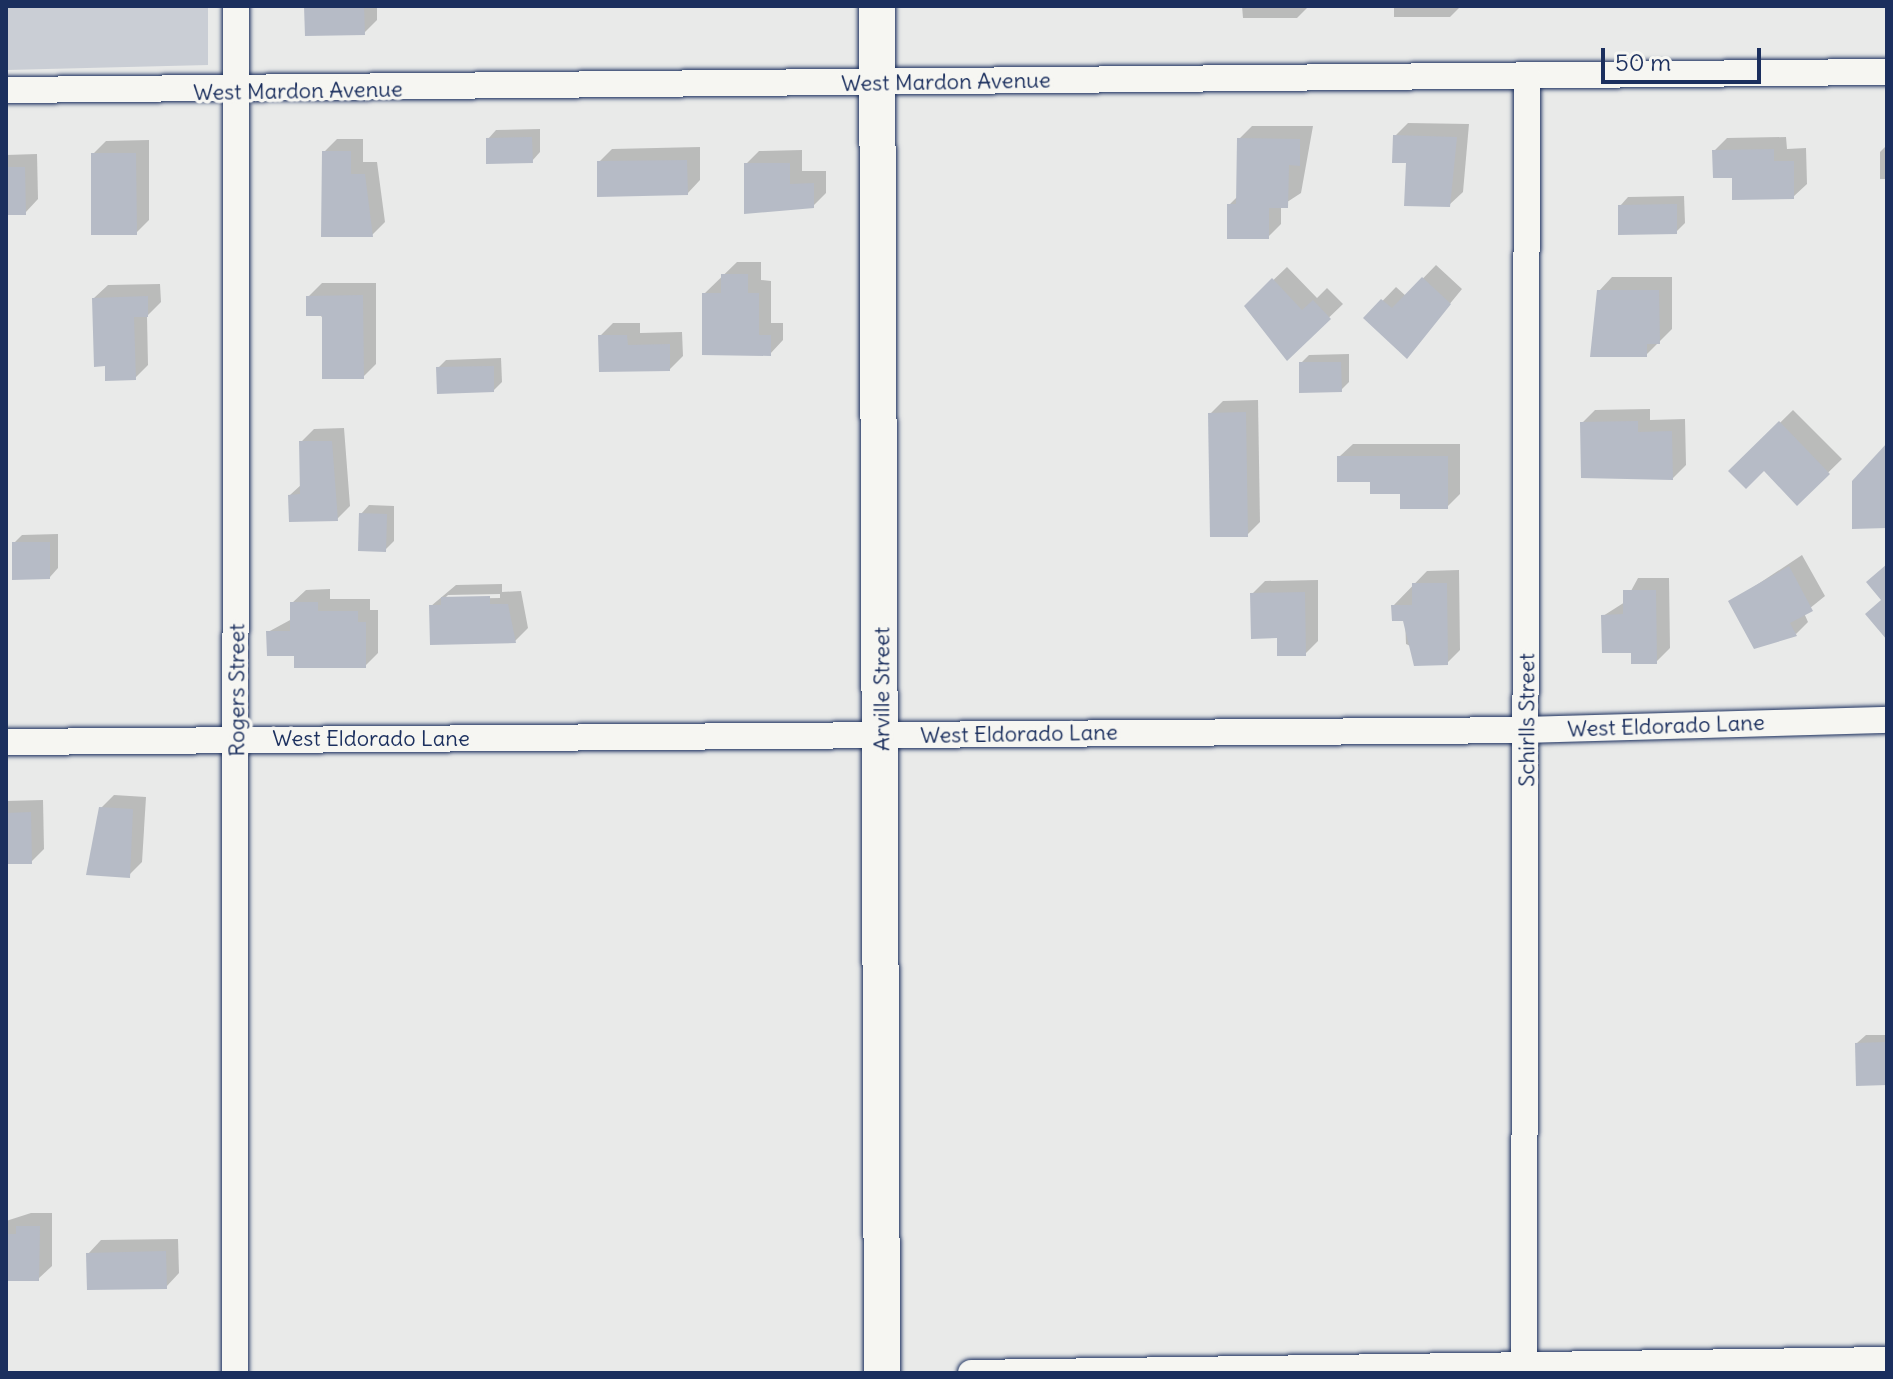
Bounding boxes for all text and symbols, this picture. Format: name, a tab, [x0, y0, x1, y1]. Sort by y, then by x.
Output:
scale bar	[1605, 32, 1765, 82]
text: 50 m	[1615, 47, 1671, 77]
street label: West Mardon Avenue	[841, 67, 1051, 97]
street label: West Mardon Avenue	[193, 76, 403, 106]
street label: Rogers Street	[224, 623, 250, 757]
street label: Arville Street	[869, 627, 895, 751]
street label: Schirlls Street	[1514, 653, 1540, 787]
street label: West Eldorado Lane	[1567, 709, 1765, 743]
street label: West Eldorado Lane	[920, 719, 1118, 749]
street label: West Eldorado Lane	[272, 726, 470, 752]

